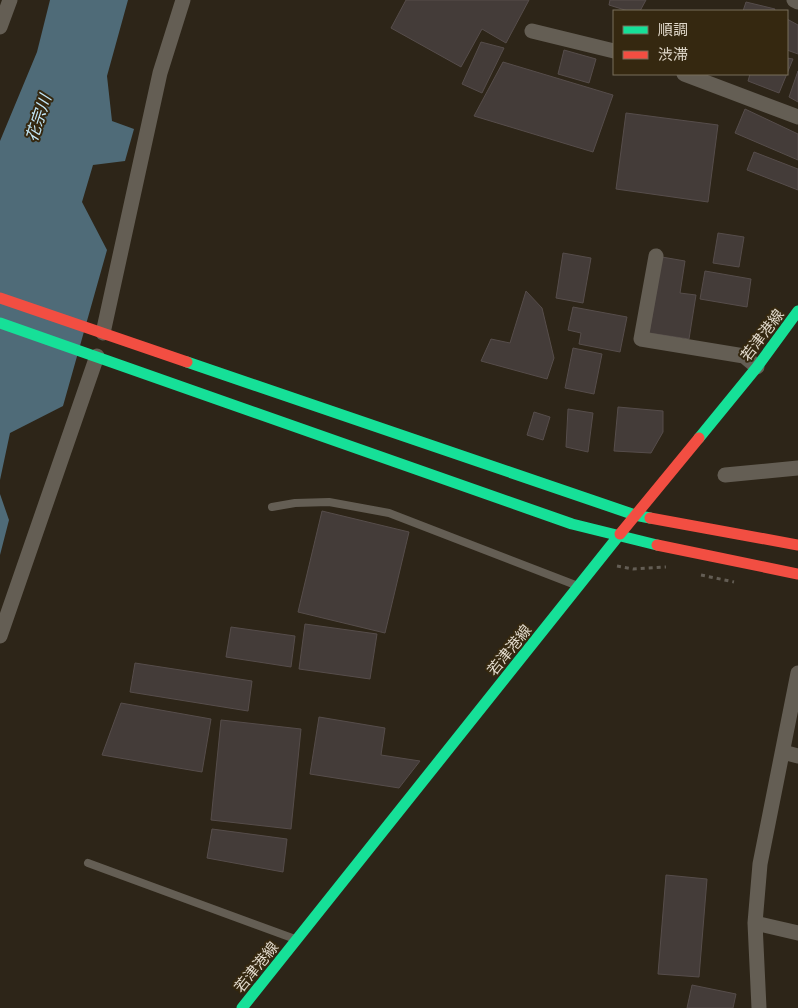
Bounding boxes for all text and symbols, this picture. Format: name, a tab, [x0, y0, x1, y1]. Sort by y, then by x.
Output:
legend	[613, 10, 788, 75]
text: 順調	[658, 19, 688, 40]
text: 渋滞	[658, 44, 688, 65]
water label: 花宗川	[20, 90, 56, 144]
street label: 若津港線	[736, 305, 788, 365]
street label: 若津港線	[482, 620, 536, 680]
street label: 若津港線	[229, 937, 283, 997]

